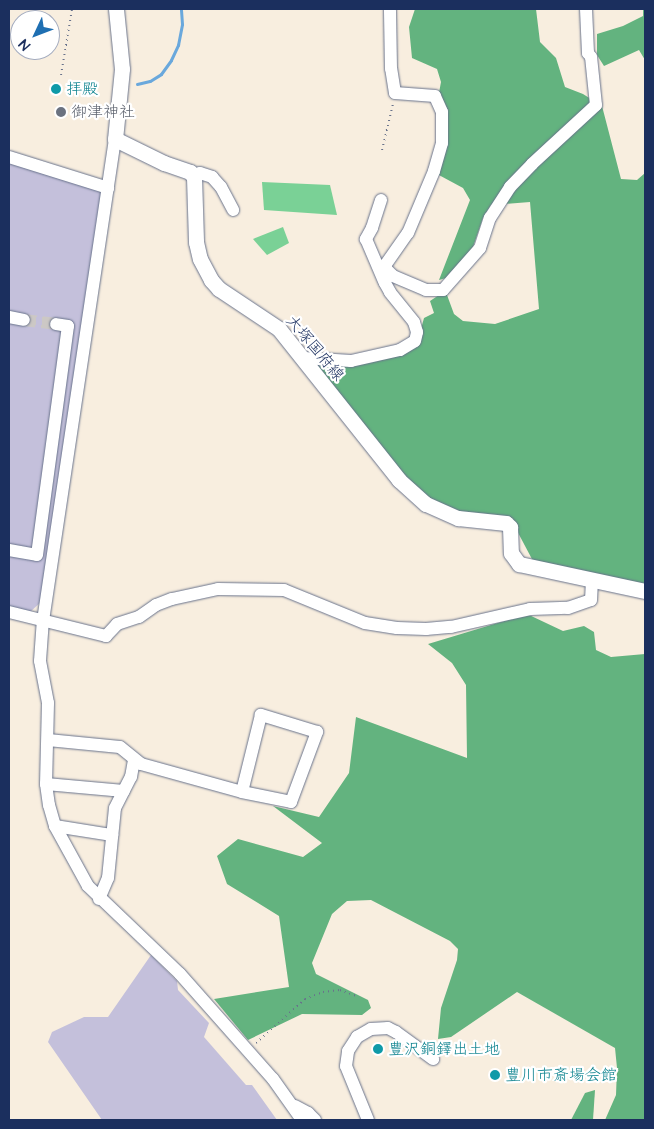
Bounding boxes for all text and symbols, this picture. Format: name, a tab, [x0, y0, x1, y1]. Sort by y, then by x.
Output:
north arrow	[10, 10, 60, 60]
text: N	[14, 35, 35, 55]
place label: 拝殿	[66, 79, 98, 99]
marker: 拝殿	[50, 83, 62, 95]
place label: 御津神社	[71, 102, 135, 122]
marker: 御津神社	[55, 106, 67, 118]
street label: 大塚国府線	[282, 311, 348, 385]
place label: 豊沢銅鐸出土地	[388, 1039, 500, 1059]
marker: 豊沢銅鐸出土地	[372, 1043, 384, 1055]
place label: 豊川市斎場会館	[505, 1065, 617, 1085]
marker: 豊川市斎場会館	[489, 1069, 501, 1081]

